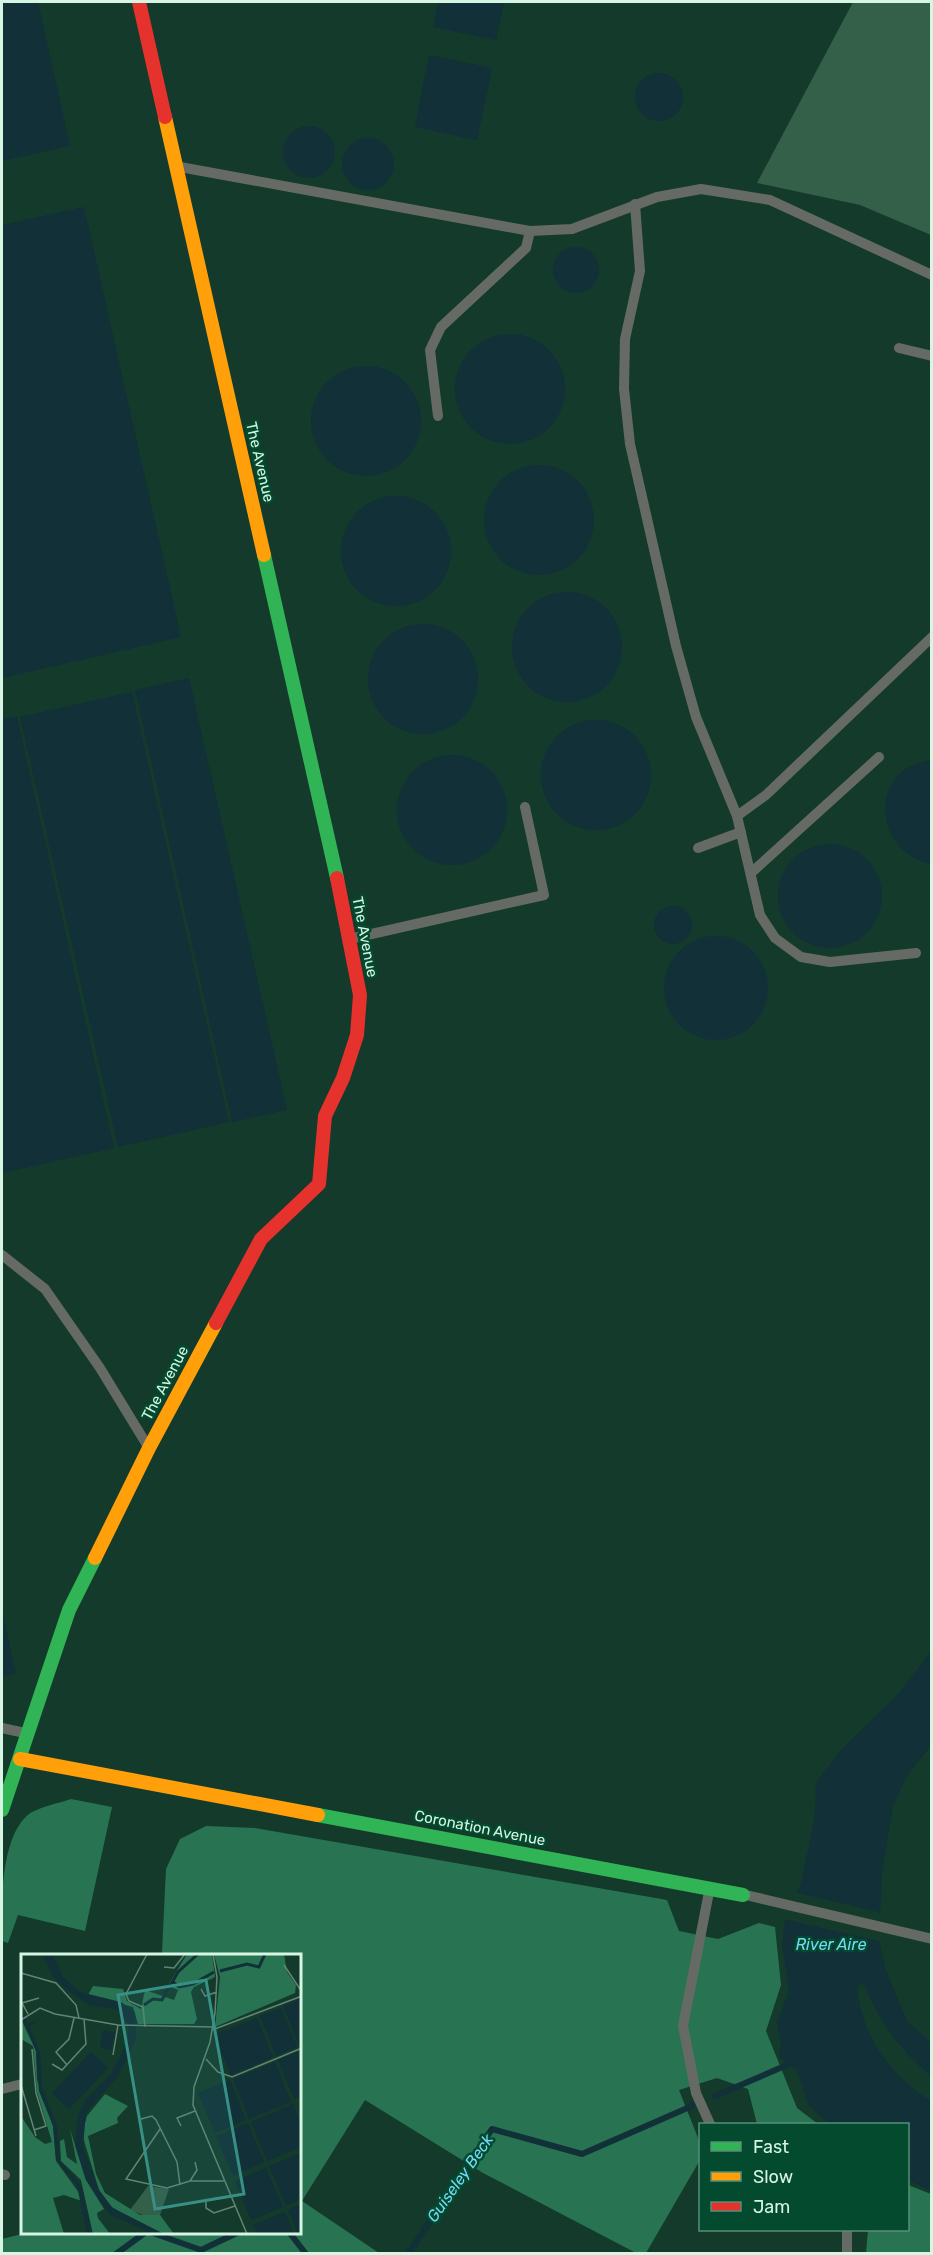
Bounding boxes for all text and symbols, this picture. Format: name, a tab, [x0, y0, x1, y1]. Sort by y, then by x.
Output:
street label: The Avenue	[242, 420, 278, 504]
street label: The Avenue	[348, 895, 382, 979]
street label: The Avenue	[138, 1343, 192, 1423]
street label: Coronation Avenue	[413, 1806, 547, 1850]
water label: River Aire	[796, 1935, 866, 1954]
inset map	[21, 1954, 302, 2234]
legend	[699, 2123, 909, 2231]
water label: Guiseley Beck	[423, 2130, 498, 2226]
text: Fast	[753, 2136, 789, 2158]
text: Slow	[753, 2166, 793, 2188]
text: Jam	[753, 2196, 790, 2218]

